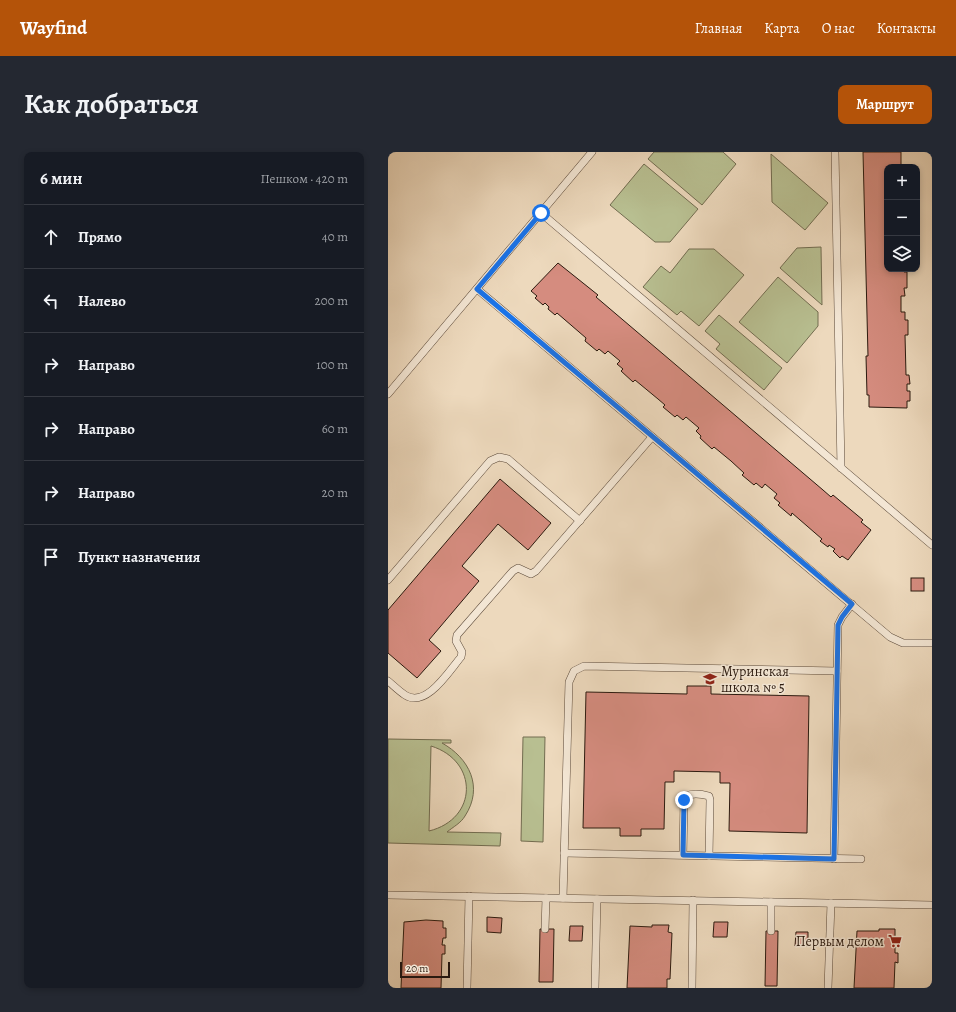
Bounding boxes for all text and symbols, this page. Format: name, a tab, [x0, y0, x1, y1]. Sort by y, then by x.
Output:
text: Wayfind	[20, 15, 87, 41]
text: Главная	[695, 19, 742, 38]
text: Карта	[764, 19, 800, 38]
text: О нас	[822, 19, 855, 38]
text: Контакты	[877, 19, 936, 38]
text: Как добраться	[24, 85, 199, 123]
button: Маршрут	[838, 85, 932, 124]
map controls	[884, 164, 920, 272]
button: +	[884, 164, 920, 200]
text: 6 мин	[40, 167, 82, 190]
text: Пешком · 420 m	[261, 170, 348, 187]
button: −	[884, 200, 920, 236]
route start	[532, 204, 550, 222]
icon: ahead	[40, 226, 62, 248]
text: Прямо	[78, 227, 122, 247]
text: 40 m	[322, 228, 348, 245]
button: layers	[884, 236, 920, 272]
icon: left	[40, 290, 62, 312]
text: Налево	[78, 291, 126, 311]
text: 200 m	[315, 292, 348, 309]
icon: right	[40, 354, 62, 376]
text: Направо	[78, 355, 135, 375]
text: 100 m	[316, 356, 348, 373]
icon: right	[40, 418, 62, 440]
text: Направо	[78, 419, 135, 439]
text: 60 m	[322, 420, 348, 437]
icon: right	[40, 482, 62, 504]
text: Направо	[78, 483, 135, 503]
text: 20 m	[322, 484, 348, 501]
icon: arrive	[40, 546, 62, 568]
text: Пункт назначения	[78, 547, 200, 567]
place label: Муринская школа № 5	[721, 662, 789, 697]
school or university icon: Муринская школа № 5	[702, 671, 718, 687]
route end	[675, 791, 693, 809]
place label: Первым делом	[796, 932, 884, 951]
supermarket icon: Первым делом	[887, 933, 903, 949]
scale bar	[400, 960, 450, 979]
text: 20 m	[406, 961, 428, 976]

